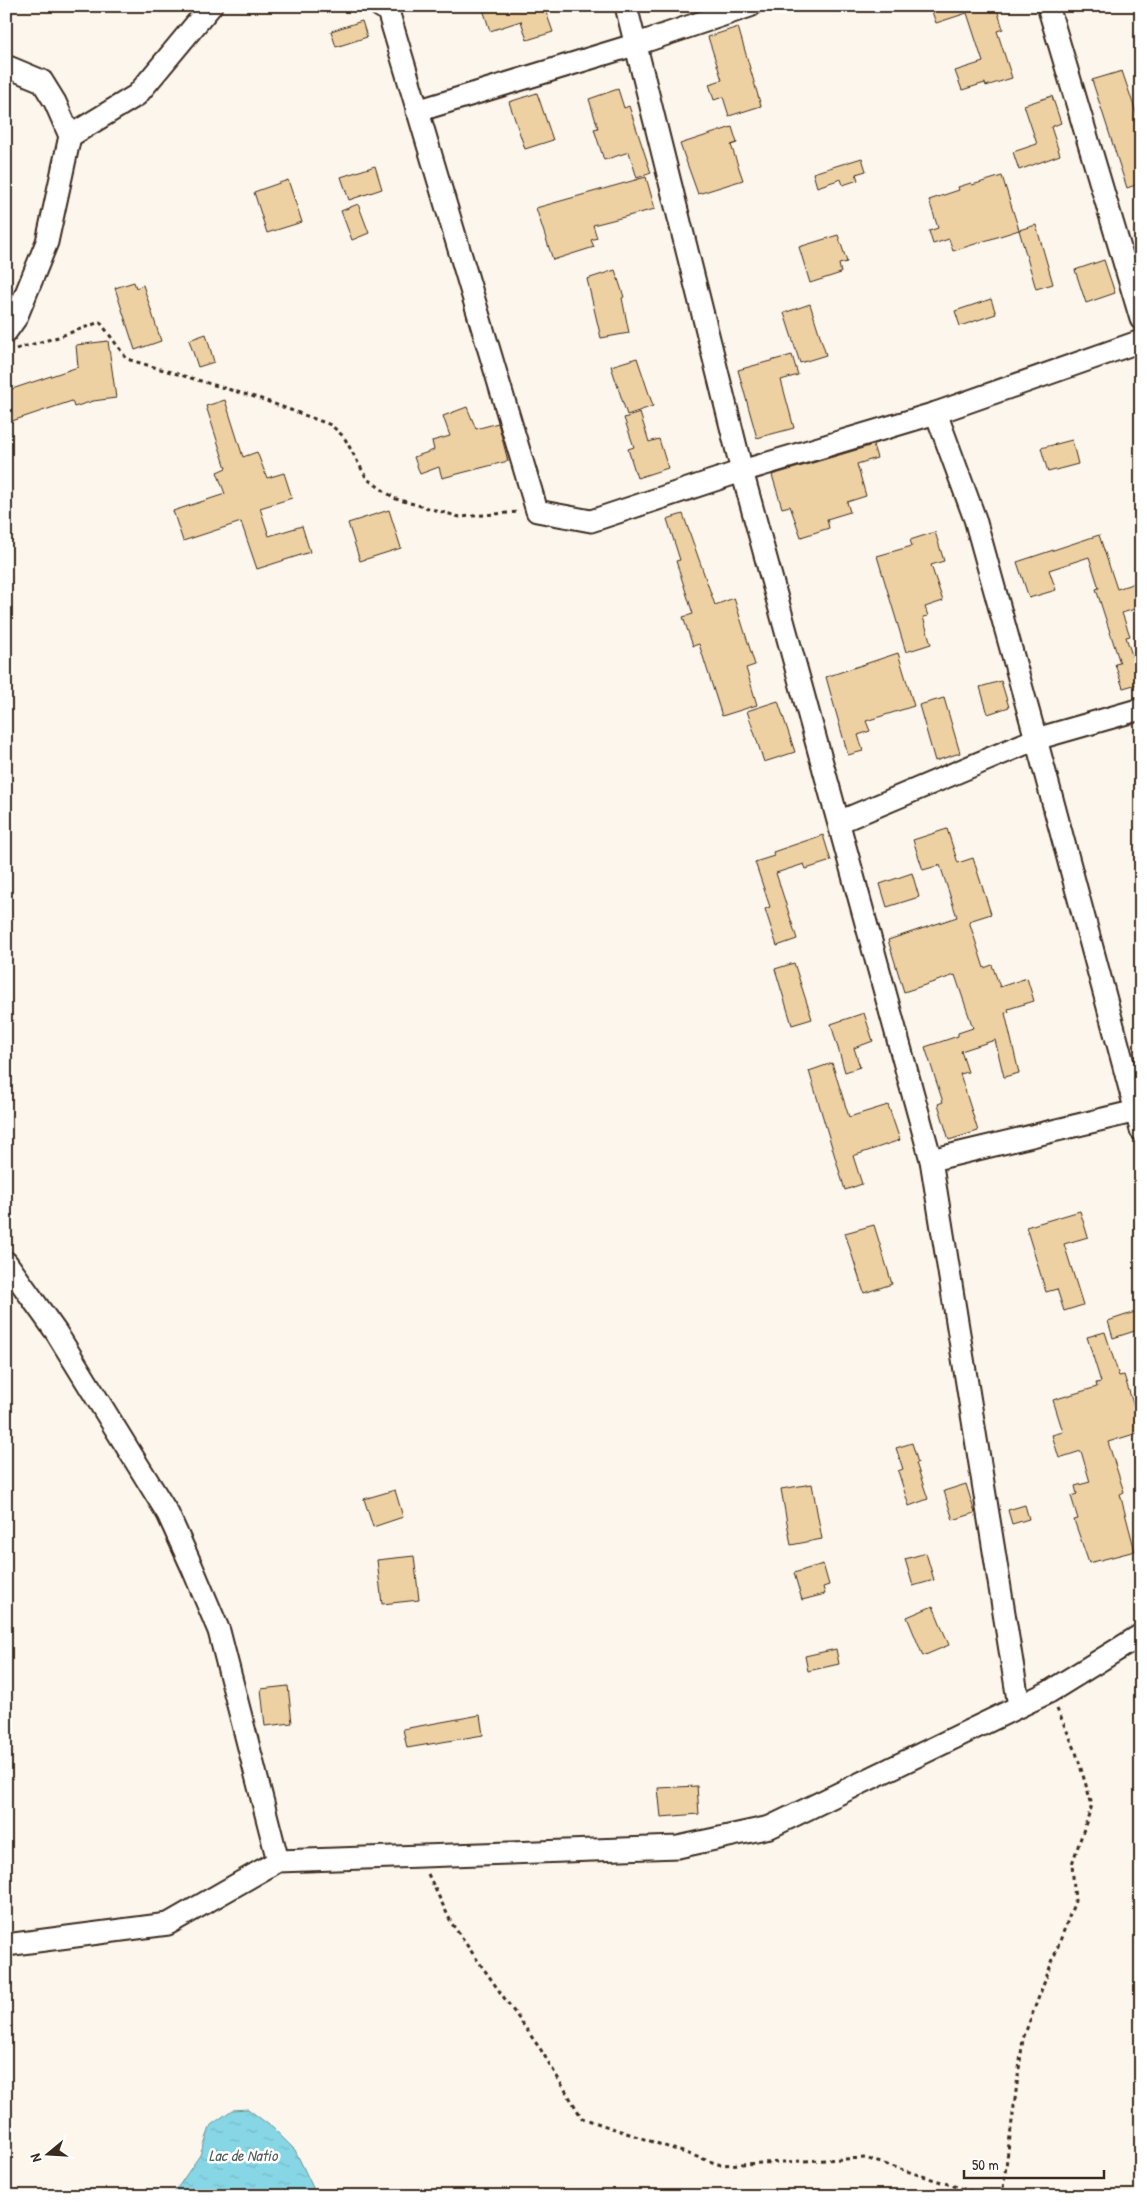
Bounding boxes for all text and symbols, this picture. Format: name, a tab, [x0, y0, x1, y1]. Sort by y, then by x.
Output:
north arrow	[22, 2130, 72, 2180]
water label: Lac de Natio	[209, 2144, 279, 2166]
scale bar	[964, 2147, 1104, 2179]
text: N	[25, 2151, 45, 2165]
text: 50 m	[972, 2154, 999, 2175]

